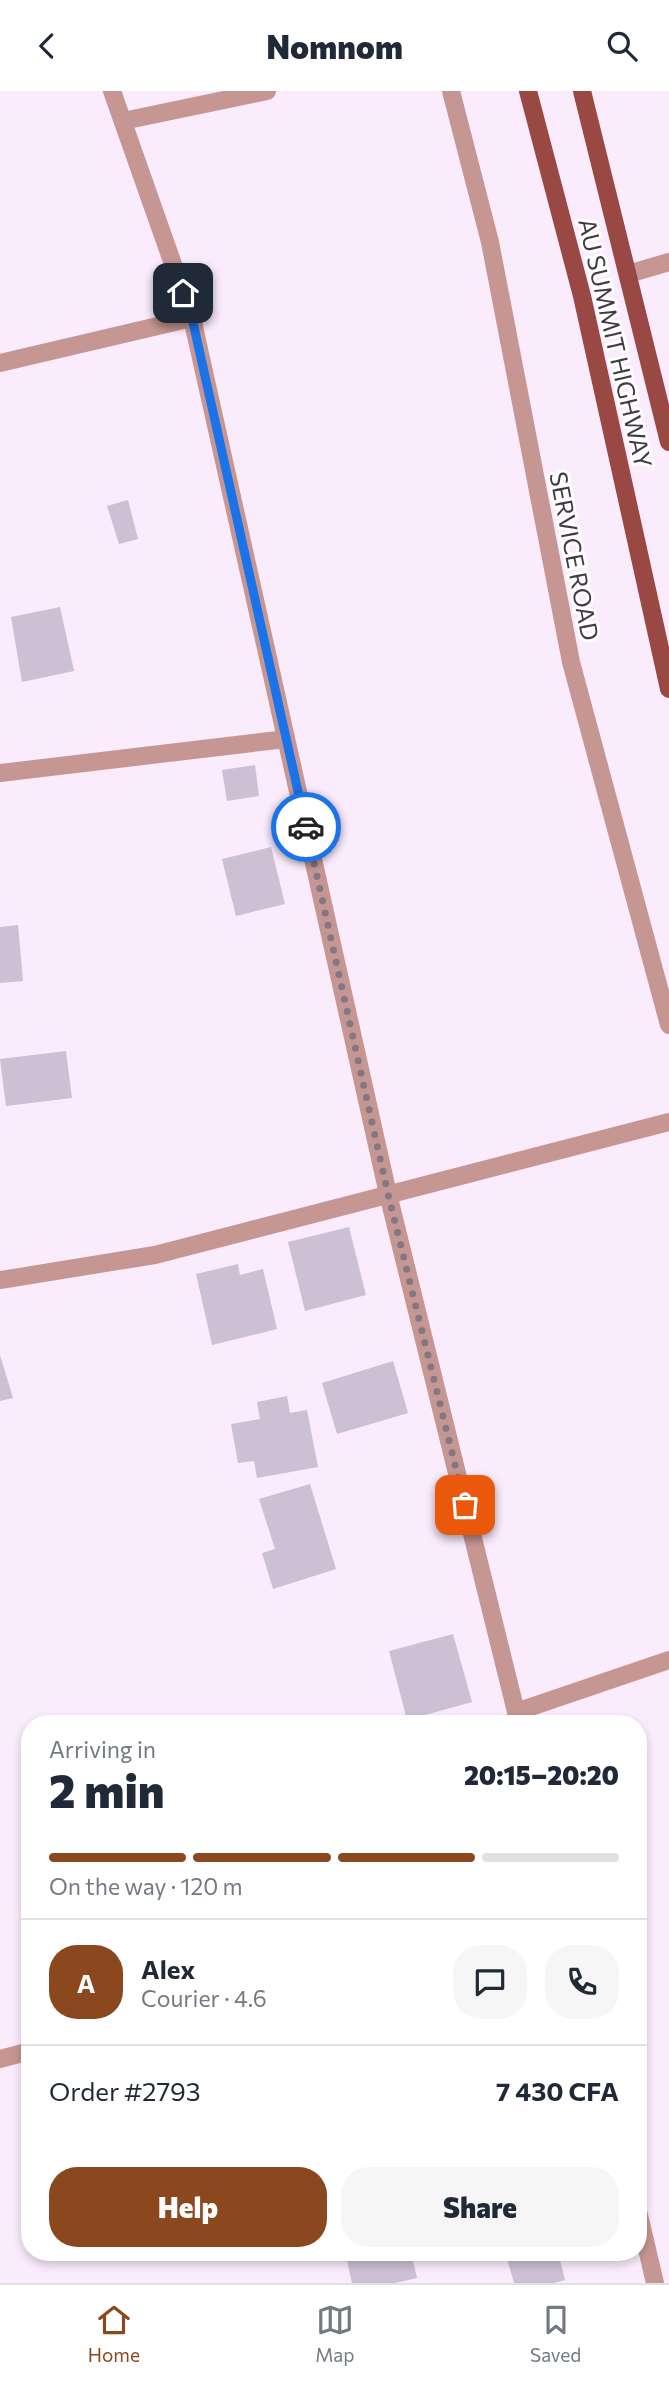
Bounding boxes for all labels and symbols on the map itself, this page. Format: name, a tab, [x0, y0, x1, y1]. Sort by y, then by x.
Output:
street label: AU SUMMIT HIGHWAY	[573, 215, 659, 471]
pin	[153, 263, 213, 323]
street label: SERVICE ROAD	[544, 469, 606, 643]
courier	[271, 792, 341, 862]
pin	[435, 1475, 495, 1535]

